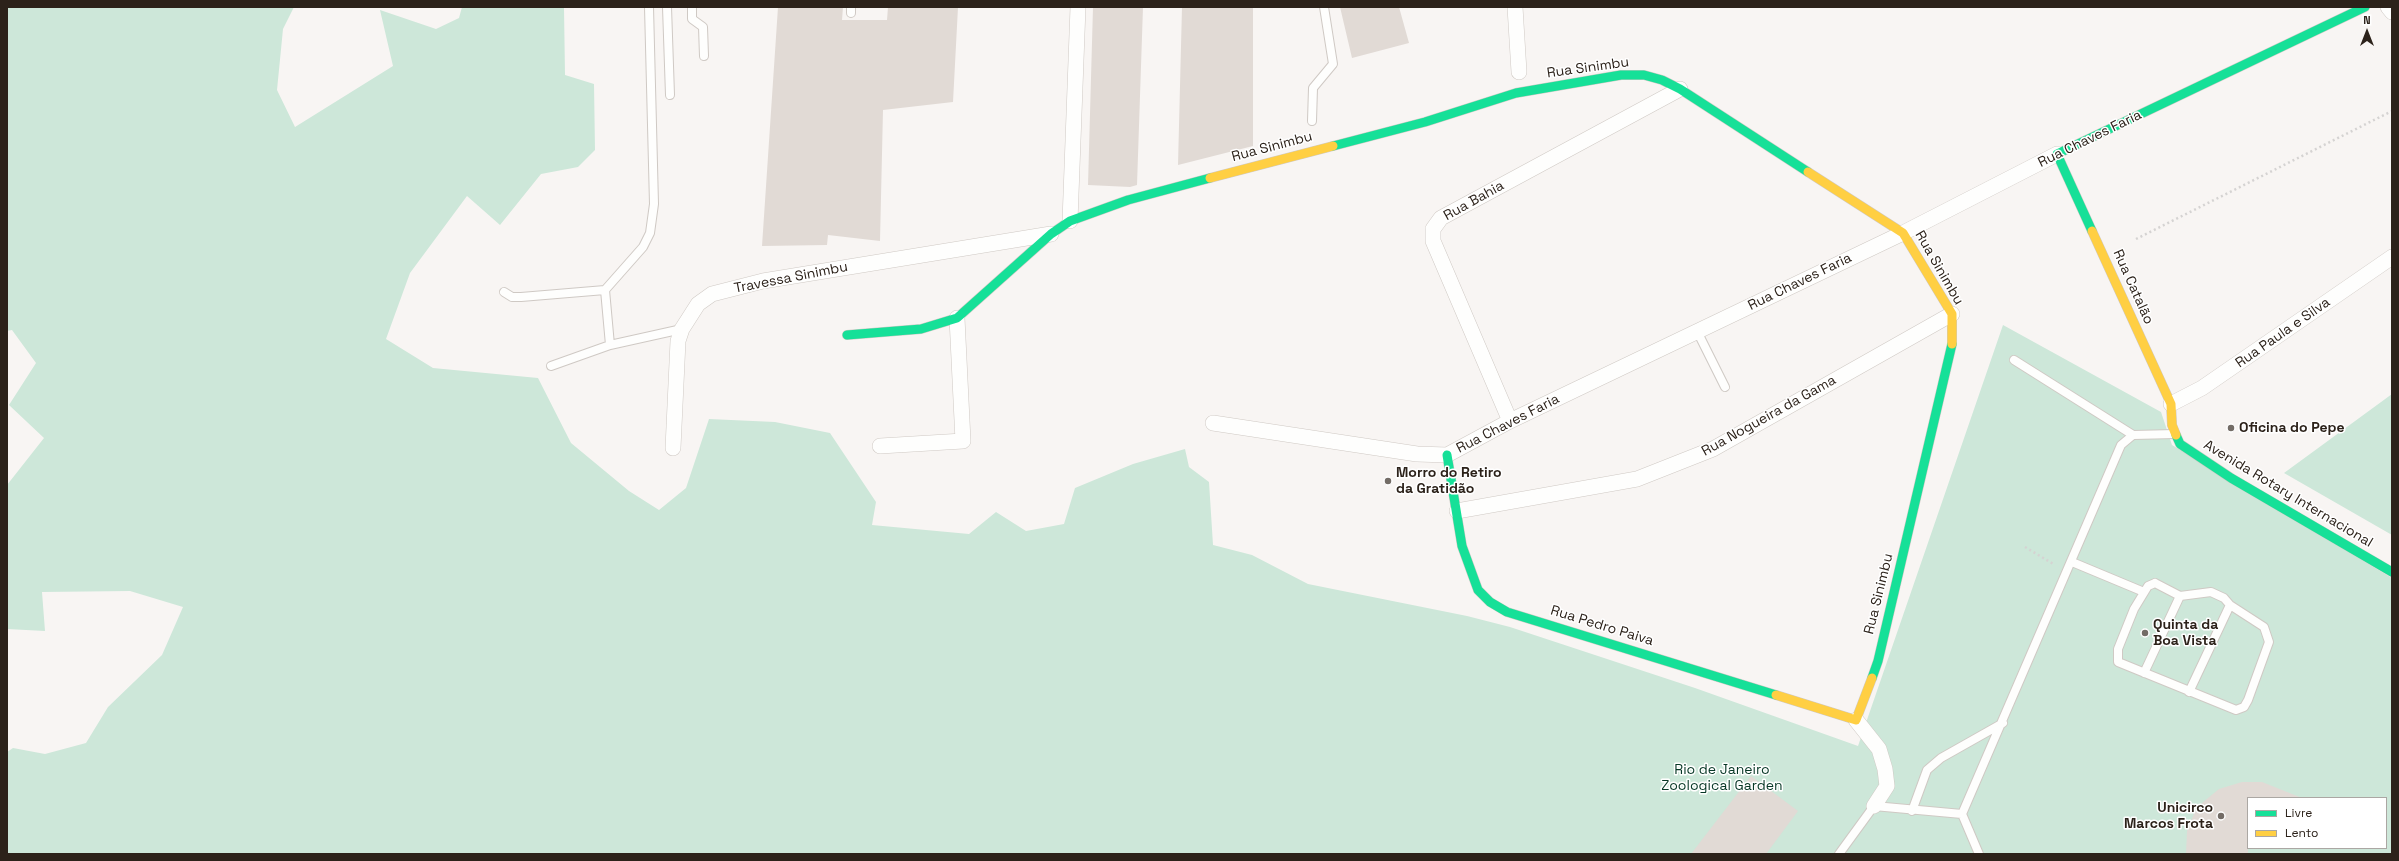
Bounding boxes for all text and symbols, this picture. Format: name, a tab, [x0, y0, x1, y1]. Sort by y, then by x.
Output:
north arrow	[2347, 12, 2387, 52]
text: N	[2363, 13, 2371, 27]
street label: Rua Sinimbu	[1546, 54, 1630, 82]
street label: Rua Chaves Faria	[2035, 107, 2145, 171]
street label: Rua Sinimbu	[1230, 128, 1314, 166]
street label: Rua Bahia	[1441, 178, 1507, 224]
street label: Rua Sinimbu	[1911, 228, 1967, 308]
street label: Rua Catalão	[2109, 247, 2157, 327]
street label: Rua Chaves Faria	[1745, 250, 1855, 314]
street label: Travessa Sinimbu	[733, 259, 849, 297]
street label: Rua Paula e Silva	[2233, 294, 2333, 372]
street label: Rua Nogueira da Gama	[1699, 372, 1839, 460]
street label: Rua Chaves Faria	[1454, 391, 1562, 457]
place label: Oficina do Pepe	[2239, 420, 2345, 436]
marker: Oficina do Pepe	[2226, 423, 2236, 433]
street label: Avenida Rotary Internacional	[2200, 437, 2376, 551]
place label: Morro do Retiro da Gratidão	[1396, 465, 1502, 498]
marker: Morro do Retiro da Gratidão	[1383, 476, 1393, 486]
street label: Rua Sinimbu	[1861, 552, 1897, 636]
street label: Rua Pedro Paiva	[1548, 602, 1656, 650]
place label: Quinta da Boa Vista	[2153, 617, 2218, 650]
marker: Quinta da Boa Vista	[2140, 628, 2150, 638]
park label: Rio de Janeiro Zoological Garden	[1661, 762, 1783, 794]
legend	[2247, 797, 2387, 849]
place label: Unicirco Marcos Frota	[2124, 800, 2213, 832]
text: Livre	[2285, 805, 2312, 821]
marker: Unicirco Marcos Frota	[2216, 811, 2226, 821]
text: Lento	[2285, 825, 2319, 841]

